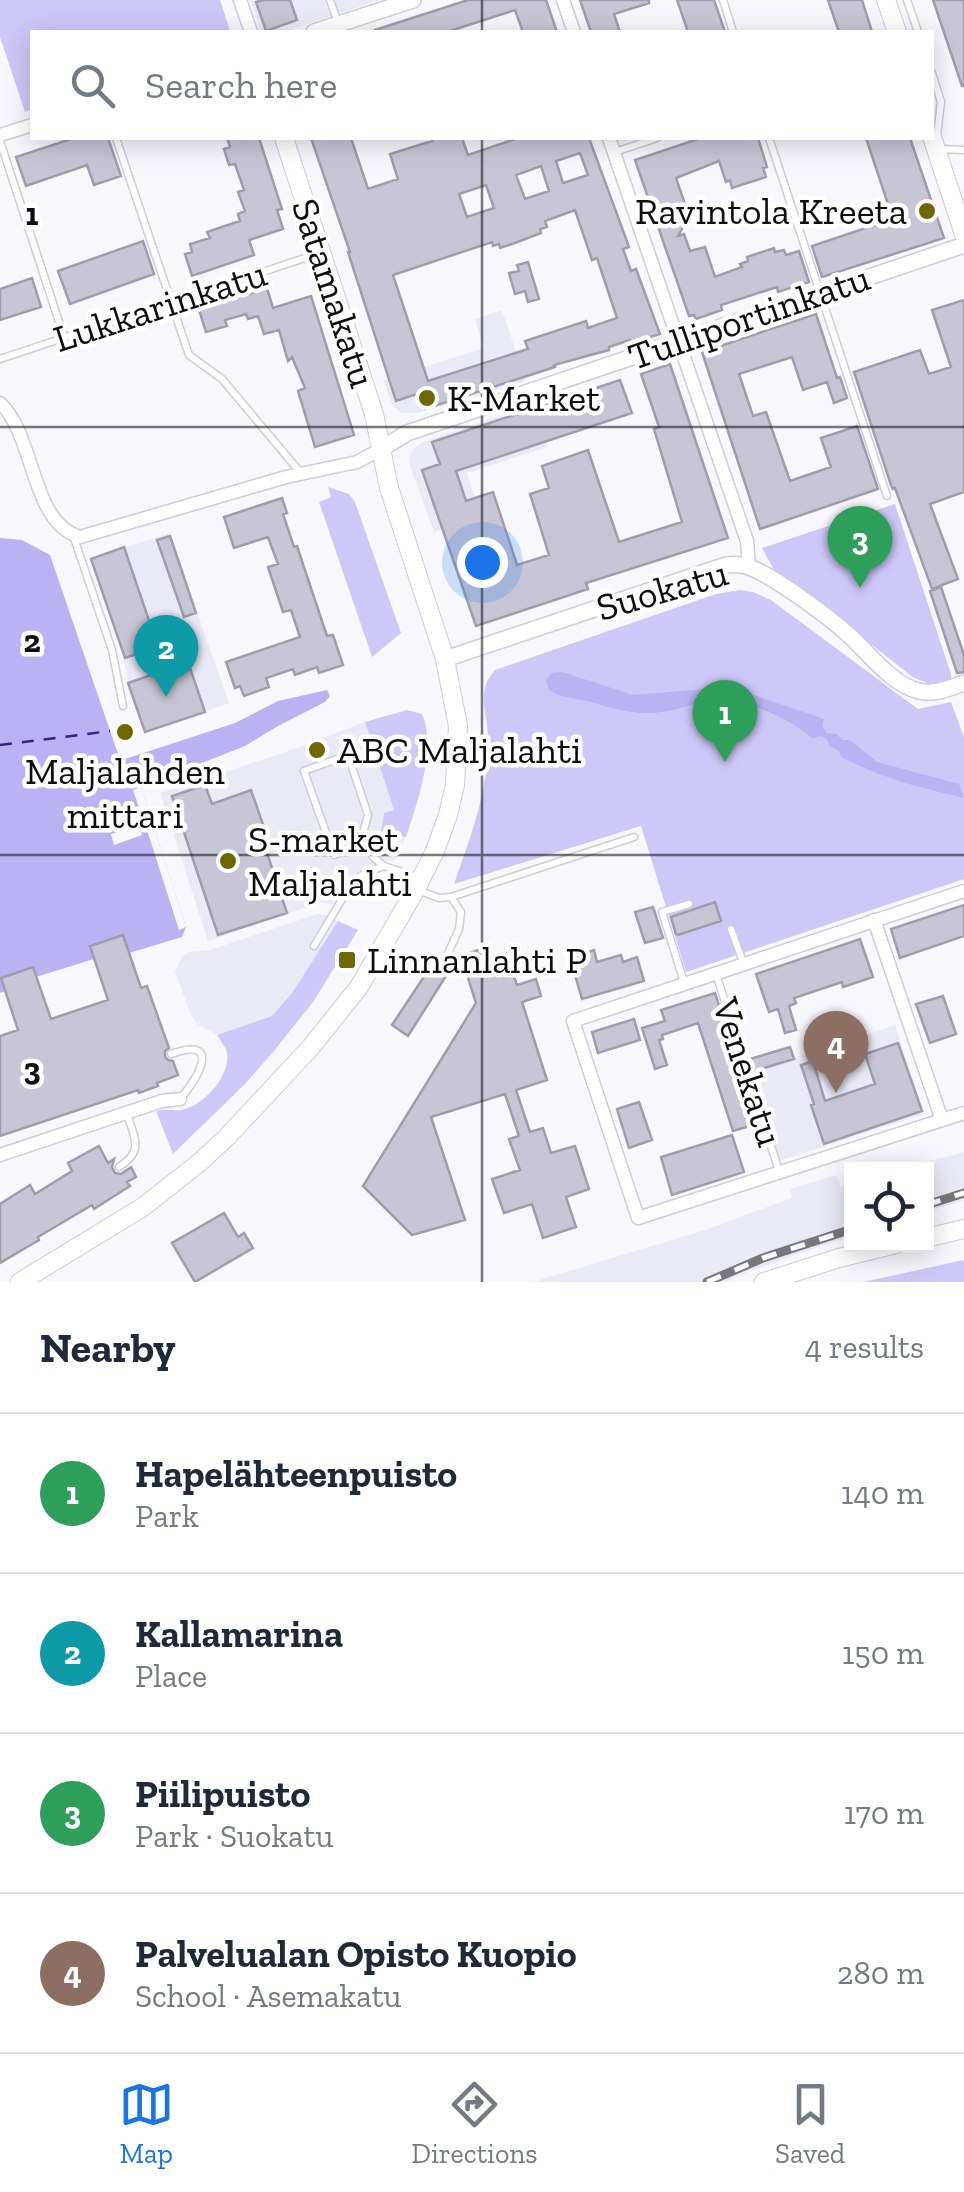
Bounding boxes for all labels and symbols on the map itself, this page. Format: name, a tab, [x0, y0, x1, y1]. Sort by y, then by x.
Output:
place label: Ravintola Kreeta	[635, 188, 907, 234]
street label: Satamakatu	[282, 193, 386, 393]
text: 1	[26, 195, 39, 233]
marker: Ravintola Kreeta	[916, 200, 938, 222]
street label: Lukkarinkatu	[48, 250, 272, 362]
street label: Tulliportinkatu	[622, 254, 876, 380]
place label: K-Market	[447, 375, 600, 421]
marker: K-Market	[416, 387, 438, 409]
pin: 3	[828, 506, 892, 588]
your location	[457, 537, 508, 588]
street label: Suokatu	[591, 549, 733, 631]
pin: 2	[134, 614, 198, 697]
text: 2	[23, 622, 41, 660]
pin: 1	[692, 680, 758, 762]
marker: Maljalahden mittari	[114, 721, 136, 743]
place label: ABC Maljalahti	[337, 727, 582, 773]
marker: ABC Maljalahti	[306, 739, 328, 761]
place label: Maljalahden mittari	[25, 748, 225, 838]
place label: S-market Maljalahti	[248, 816, 412, 906]
marker: S-market Maljalahti	[217, 850, 239, 872]
place label: Linnanlahti P	[367, 937, 587, 983]
marker: Linnanlahti P	[336, 949, 358, 971]
street label: Venekatu	[702, 991, 794, 1152]
pin: 4	[804, 1010, 868, 1093]
text: 3	[23, 1050, 41, 1088]

